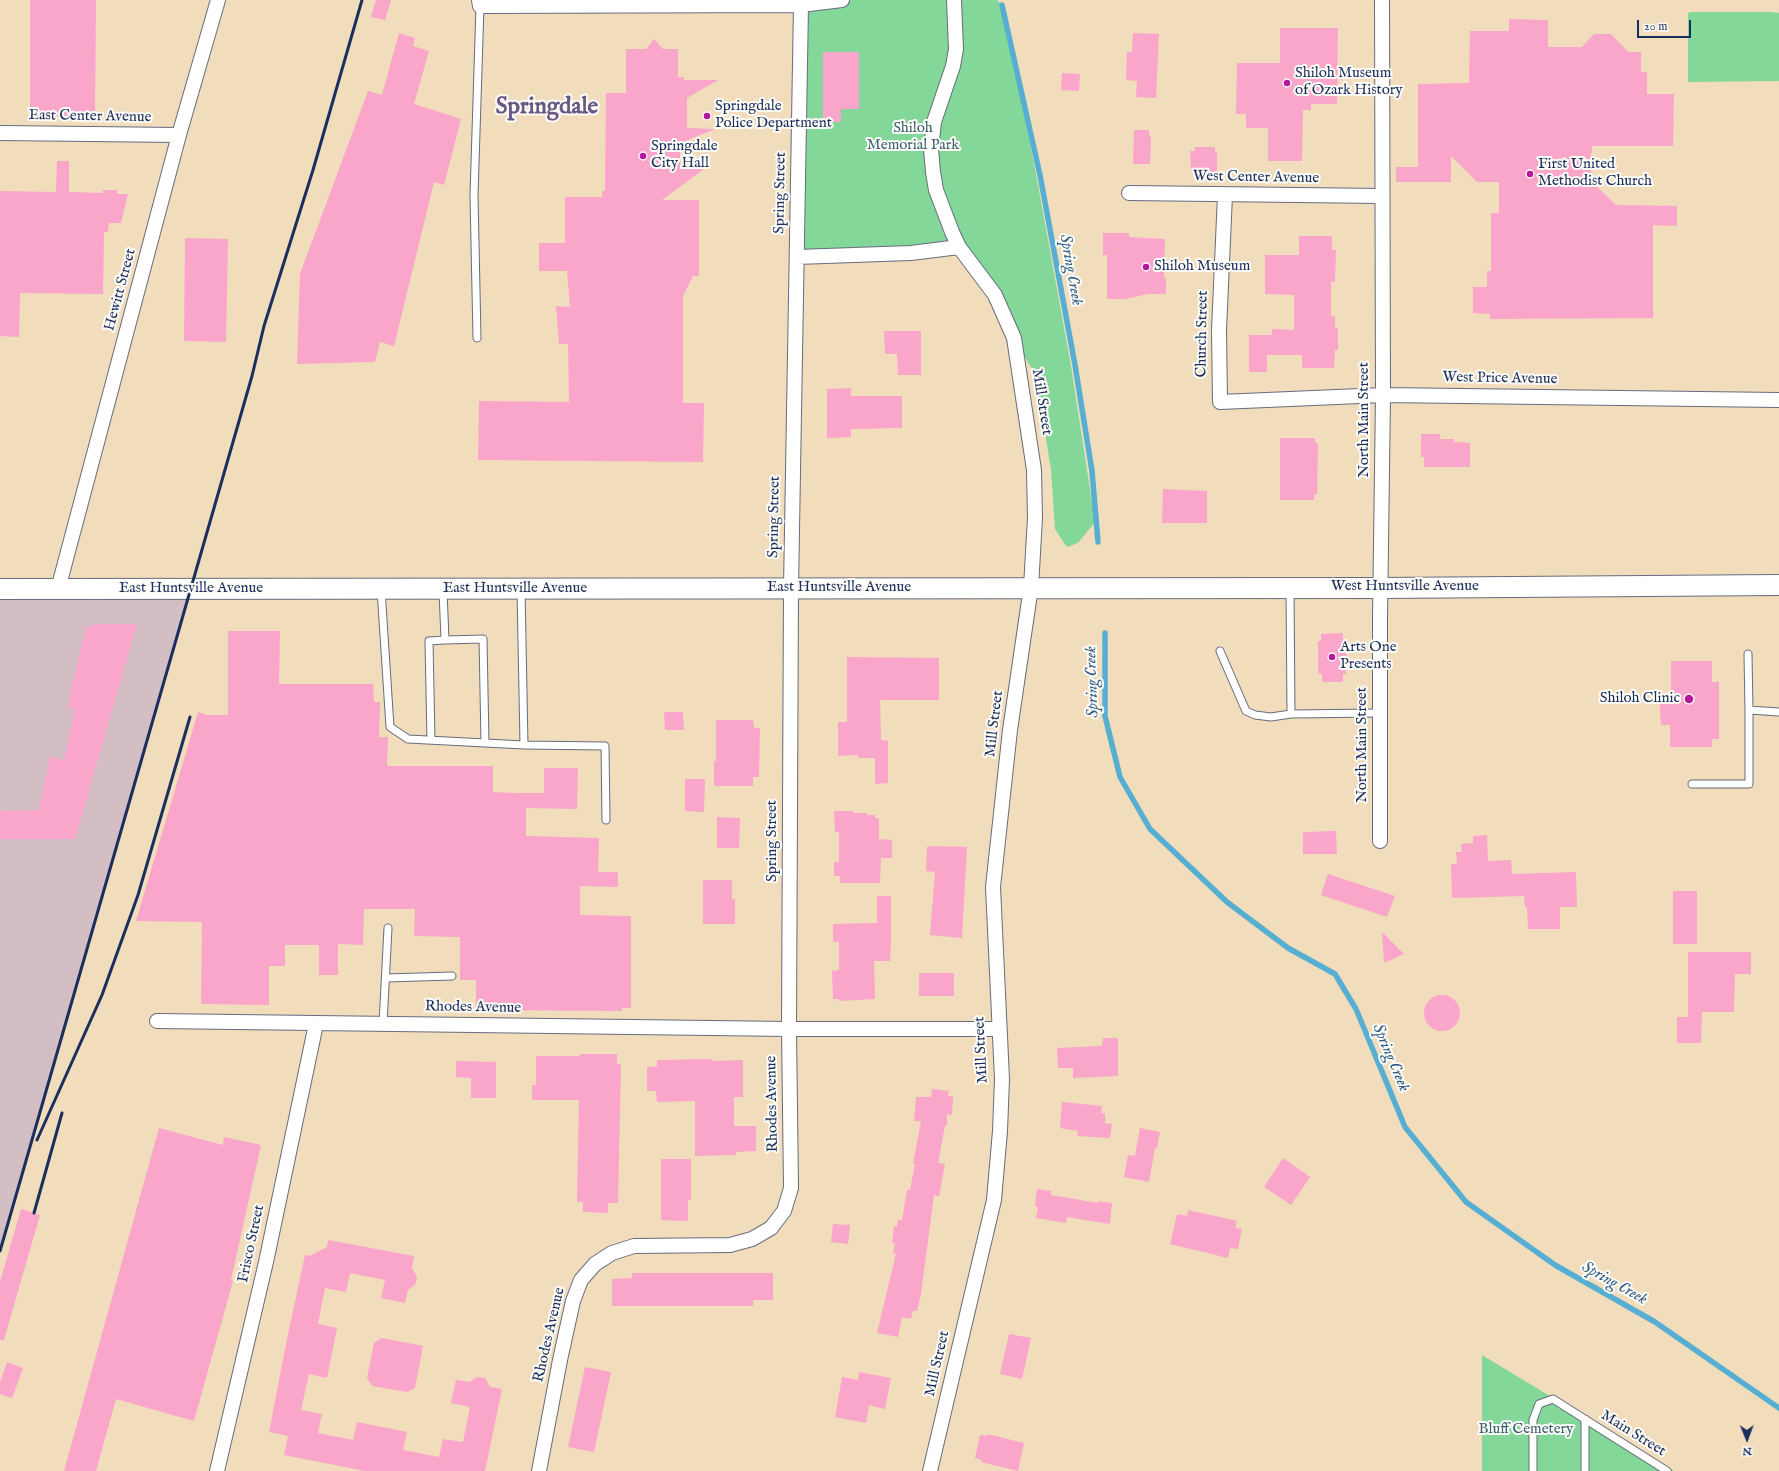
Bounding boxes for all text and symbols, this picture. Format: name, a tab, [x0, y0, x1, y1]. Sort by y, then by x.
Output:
scale bar	[1639, 12, 1693, 38]
text: 20 m	[1644, 19, 1667, 34]
place label: Shiloh Museum of Ozark History	[1295, 65, 1403, 100]
marker: Shiloh Museum of Ozark History	[1282, 78, 1292, 88]
district label: Springdale	[496, 94, 598, 122]
place label: Springdale Police Department	[715, 98, 832, 133]
street label: East Center Avenue	[28, 107, 152, 127]
marker: Springdale Police Department	[702, 111, 712, 121]
park label: Shiloh Memorial Park	[867, 120, 959, 155]
place label: Springdale City Hall	[651, 138, 718, 173]
marker: Springdale City Hall	[638, 151, 648, 161]
street label: Spring Street	[771, 152, 791, 234]
place label: First United Methodist Church	[1538, 156, 1652, 191]
street label: West Center Avenue	[1193, 168, 1319, 188]
marker: First United Methodist Church	[1525, 169, 1535, 179]
water label: Spring Creek	[1054, 233, 1086, 307]
street label: Hewitt Street	[101, 247, 141, 333]
place label: Shiloh Museum	[1154, 258, 1250, 276]
marker: Shiloh Museum	[1141, 262, 1151, 272]
street label: Church Street	[1193, 290, 1213, 378]
street label: North Main Street	[1356, 362, 1374, 478]
street label: Mill Street	[1027, 368, 1055, 436]
street label: West Price Avenue	[1443, 369, 1557, 389]
street label: Spring Street	[765, 476, 785, 558]
street label: West Huntsville Avenue	[1331, 578, 1479, 596]
street label: East Huntsville Avenue	[767, 579, 911, 597]
street label: East Huntsville Avenue	[119, 580, 263, 598]
street label: East Huntsville Avenue	[443, 580, 587, 598]
place label: Arts One Presents	[1340, 639, 1397, 674]
water label: Spring Creek	[1082, 646, 1104, 718]
marker: Arts One Presents	[1327, 652, 1337, 662]
street label: North Main Street	[1354, 687, 1372, 803]
street label: Mill Street	[982, 690, 1008, 758]
place label: Shiloh Clinic	[1600, 690, 1680, 708]
marker: Shiloh Clinic	[1683, 693, 1695, 705]
street label: Spring Street	[764, 800, 782, 882]
street label: Rhodes Avenue	[425, 998, 521, 1018]
street label: Mill Street	[971, 1016, 993, 1084]
water label: Spring Creek	[1367, 1021, 1413, 1095]
street label: Rhodes Avenue	[763, 1056, 783, 1152]
street label: Frisco Street	[235, 1203, 269, 1285]
water label: Spring Creek	[1578, 1258, 1650, 1310]
street label: Rhodes Avenue	[530, 1286, 570, 1384]
street label: Mill Street	[922, 1329, 954, 1399]
street label: Main Street	[1597, 1407, 1669, 1461]
north arrow	[1727, 1419, 1767, 1459]
park label: Bluff Cemetery	[1479, 1421, 1573, 1439]
text: N	[1742, 1444, 1752, 1458]

